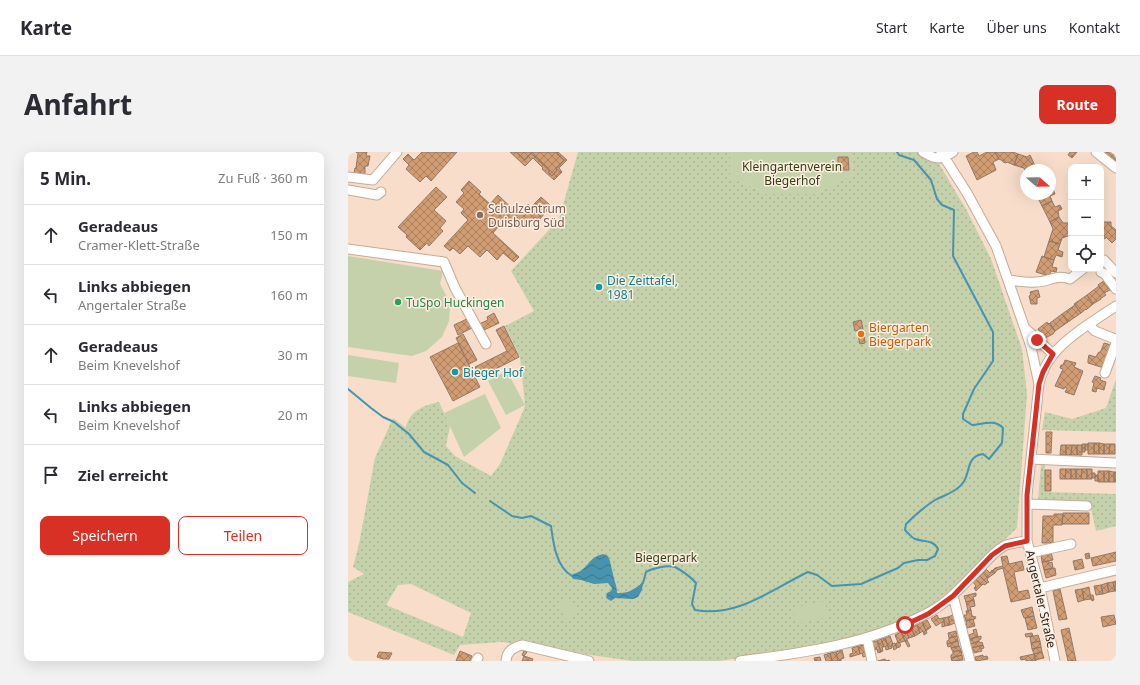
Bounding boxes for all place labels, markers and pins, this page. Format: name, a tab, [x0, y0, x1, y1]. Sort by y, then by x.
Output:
place label: Schulzentrum Duisburg Süd	[488, 200, 566, 231]
marker: Schulzentrum Duisburg Süd	[475, 210, 485, 220]
place label: Die Zeittafel, 1981	[607, 272, 678, 303]
marker: Die Zeittafel, 1981	[594, 282, 604, 292]
place label: TuSpo Huckingen	[406, 294, 504, 311]
marker: TuSpo Huckingen	[393, 297, 403, 307]
place label: Biergarten Biegerpark	[869, 319, 932, 350]
marker: Biergarten Biegerpark	[856, 329, 866, 339]
place label: Bieger Hof	[463, 364, 524, 381]
marker: Bieger Hof	[450, 367, 460, 377]

